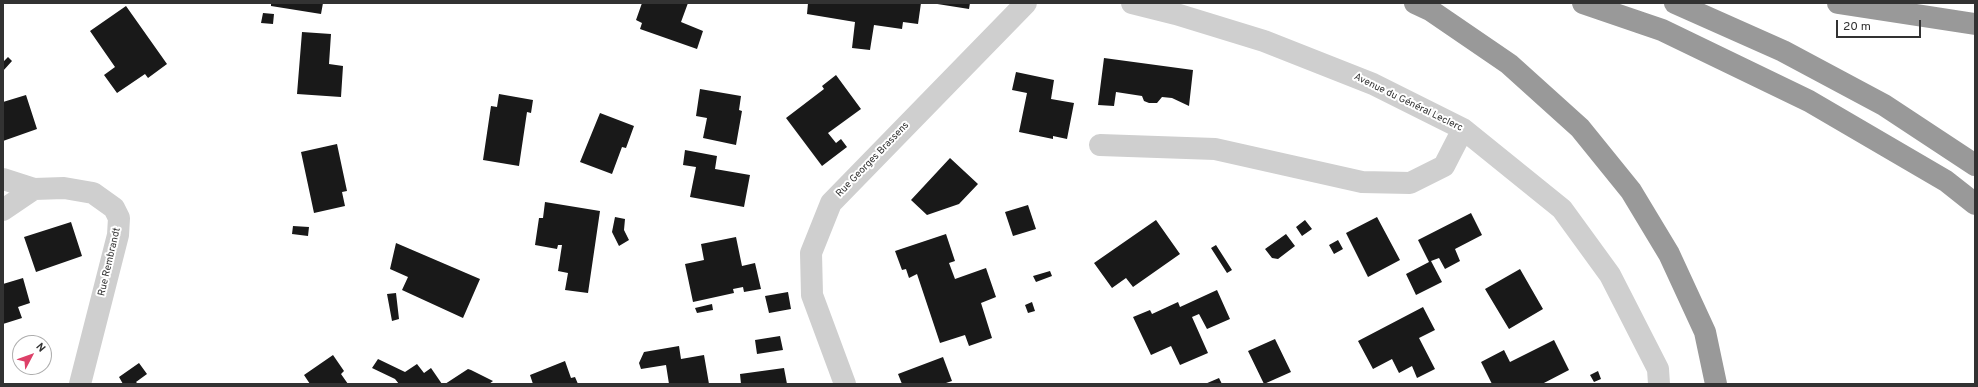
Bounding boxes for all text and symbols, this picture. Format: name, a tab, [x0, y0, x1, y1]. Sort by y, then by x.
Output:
scale bar	[1838, 12, 1923, 38]
text: 20 m	[1843, 19, 1871, 35]
street label: Avenue du Général Leclerc	[1352, 71, 1464, 135]
street label: Rue Georges Brassens	[834, 120, 912, 200]
street label: Rue Rembrandt	[96, 227, 124, 297]
north arrow	[12, 335, 52, 375]
text: N	[32, 340, 48, 355]

